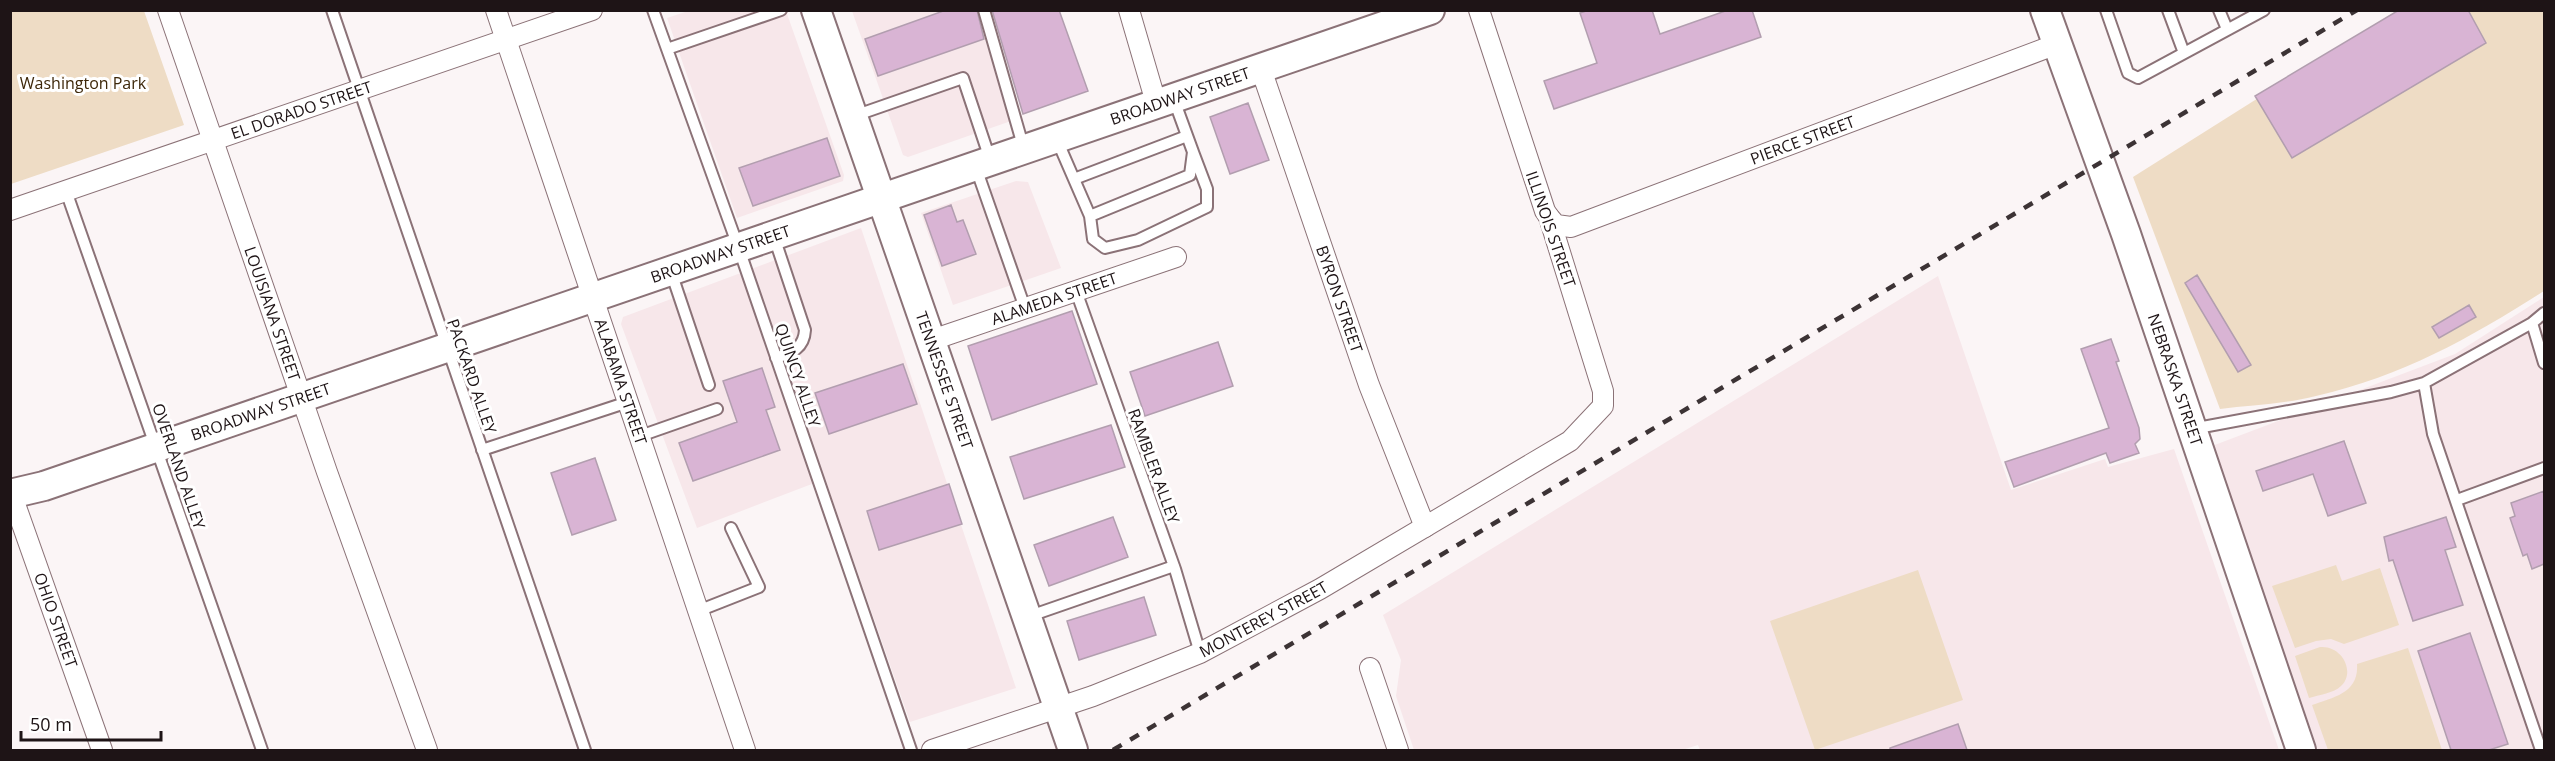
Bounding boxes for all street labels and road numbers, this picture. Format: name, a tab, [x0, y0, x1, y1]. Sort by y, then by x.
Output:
street label: BROADWAY STREET	[1107, 62, 1253, 130]
street label: EL DORADO STREET	[228, 75, 375, 144]
street label: PIERCE STREET	[1747, 110, 1858, 170]
street label: ILLINOIS STREET	[1521, 168, 1581, 290]
street label: BROADWAY STREET	[647, 219, 793, 288]
street label: BYRON STREET	[1311, 242, 1368, 356]
street label: LOUISIANA STREET	[239, 243, 306, 384]
street label: ALAMEDA STREET	[988, 267, 1120, 330]
street label: TENNESSEE STREET	[911, 309, 979, 452]
street label: NEBRASKA STREET	[2143, 311, 2208, 449]
street label: PACKARD ALLEY	[442, 316, 502, 436]
street label: ALABAMA STREET	[590, 316, 653, 448]
street label: QUINCY ALLEY	[770, 320, 826, 430]
street label: BROADWAY STREET	[188, 377, 334, 446]
street label: OVERLAND ALLEY	[147, 400, 211, 532]
street label: RAMBLER ALLEY	[1123, 406, 1185, 526]
street label: OHIO STREET	[29, 570, 83, 671]
street label: MONTEREY STREET	[1195, 576, 1332, 662]

